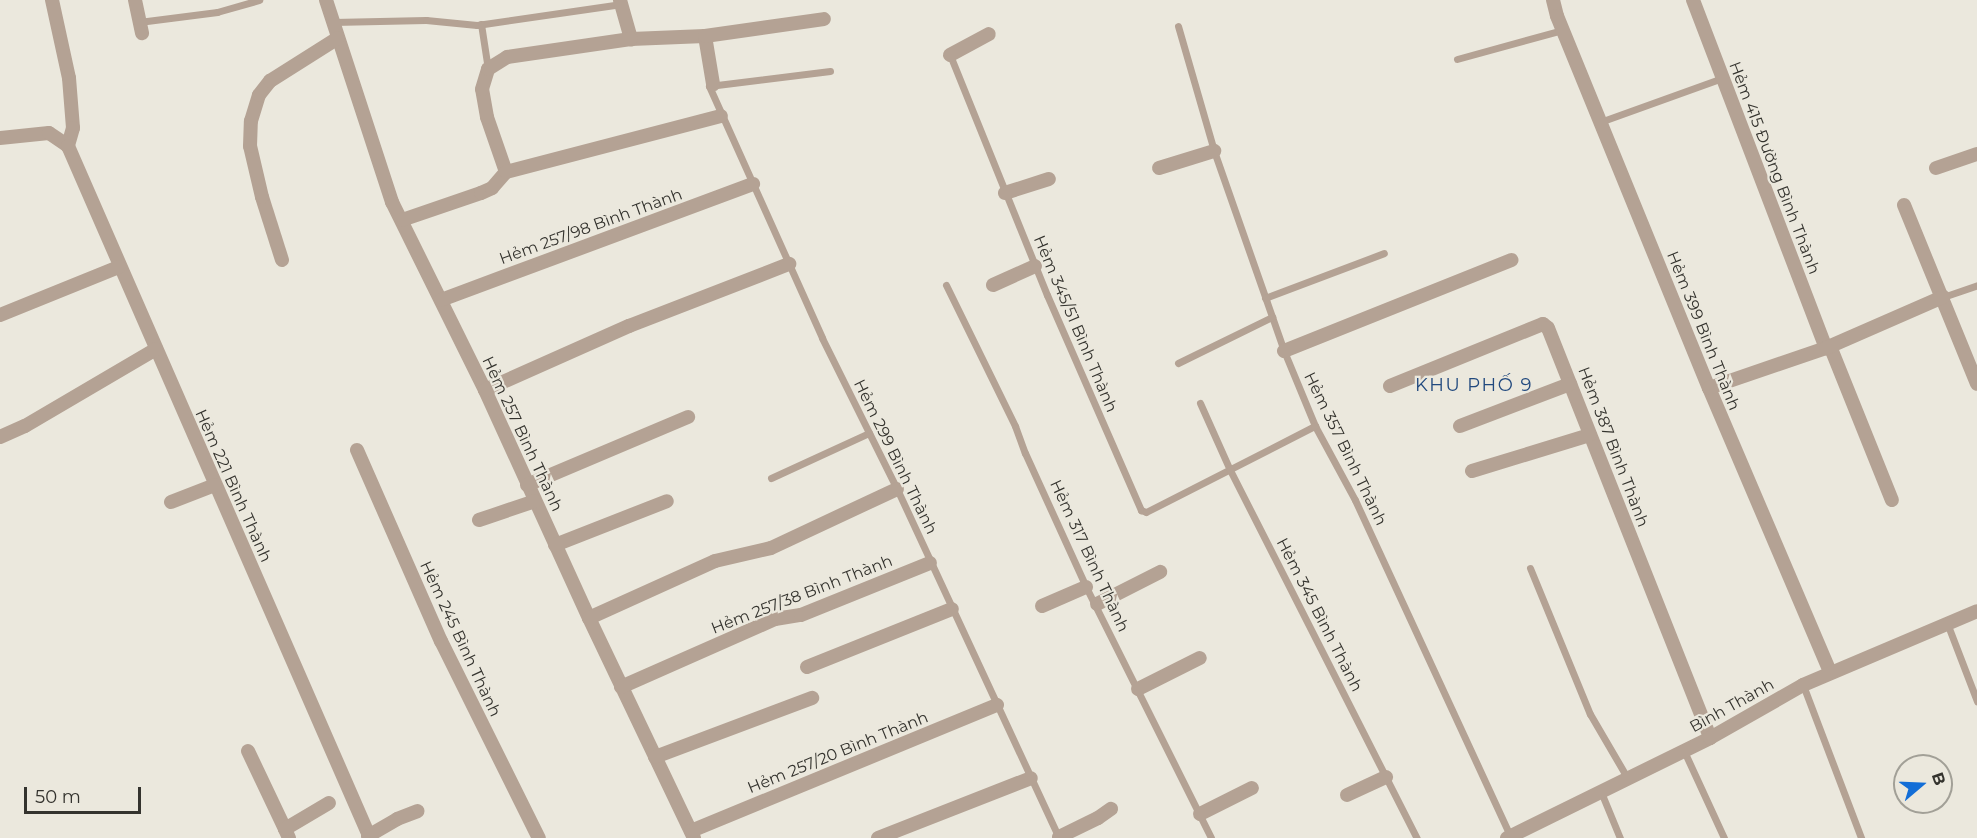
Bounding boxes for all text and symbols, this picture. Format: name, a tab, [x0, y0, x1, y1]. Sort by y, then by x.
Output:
street label: Hẻm 415 Đường Bình Thành	[1725, 59, 1823, 277]
street label: Hẻm 257/98 Bình Thành	[497, 185, 685, 269]
street label: Hẻm 345/51 Bình Thành	[1029, 233, 1121, 415]
street label: Hẻm 399 Bình Thành	[1662, 249, 1744, 413]
street label: Hẻm 257 Bình Thành	[478, 354, 566, 514]
street label: Hẻm 387 Bình Thành	[1574, 364, 1652, 530]
street label: Hẻm 357 Bình Thành	[1299, 369, 1391, 529]
district label: KHU PHỐ 9	[1415, 374, 1533, 396]
street label: Hẻm 299 Bình Thành	[849, 376, 941, 538]
street label: Hẻm 221 Bình Thành	[191, 407, 275, 565]
street label: Hẻm 317 Bình Thành	[1045, 477, 1133, 635]
street label: Hẻm 345 Bình Thành	[1272, 535, 1366, 695]
street label: Hẻm 257/38 Bình Thành	[709, 552, 895, 638]
street label: Hẻm 245 Bình Thành	[415, 558, 505, 720]
street label: Bình Thành	[1687, 675, 1777, 737]
street label: Hẻm 257/20 Bình Thành	[745, 708, 931, 798]
north arrow	[1893, 754, 1953, 814]
text: B	[1928, 770, 1950, 788]
scale bar	[27, 775, 144, 813]
text: 50 m	[35, 786, 81, 808]

